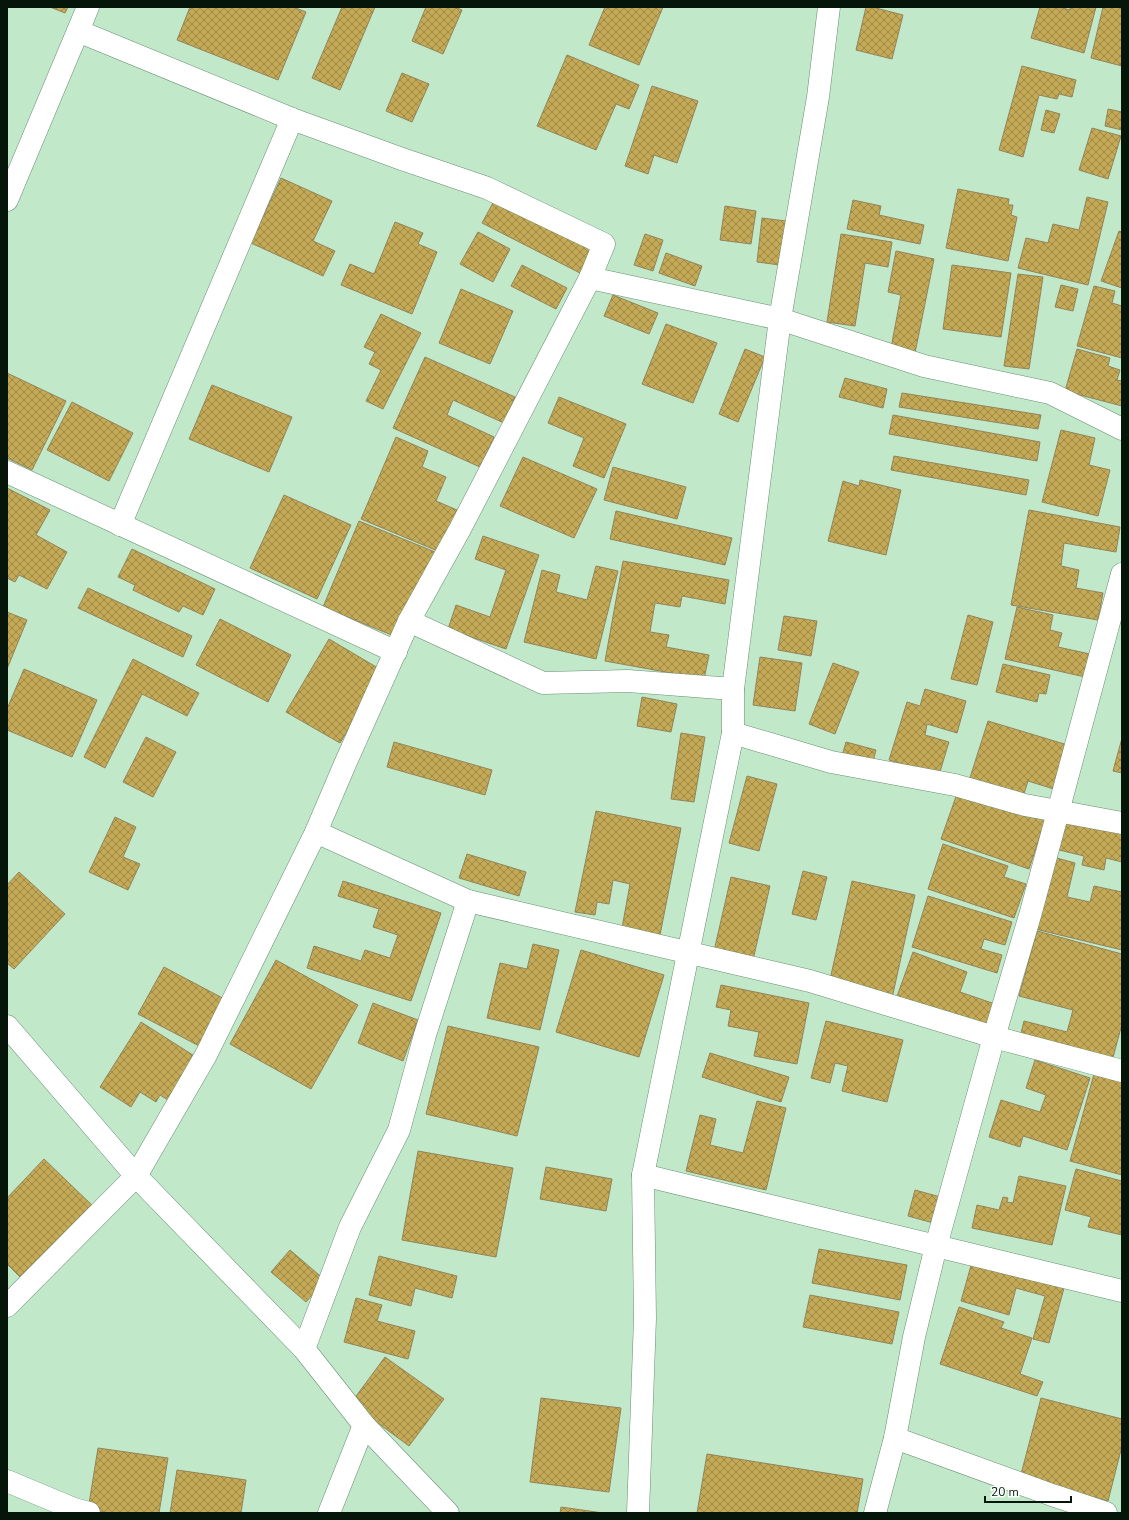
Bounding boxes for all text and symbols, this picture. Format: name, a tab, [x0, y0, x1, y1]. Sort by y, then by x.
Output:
scale bar	[985, 1478, 1071, 1504]
text: 20 m	[991, 1484, 1019, 1500]

